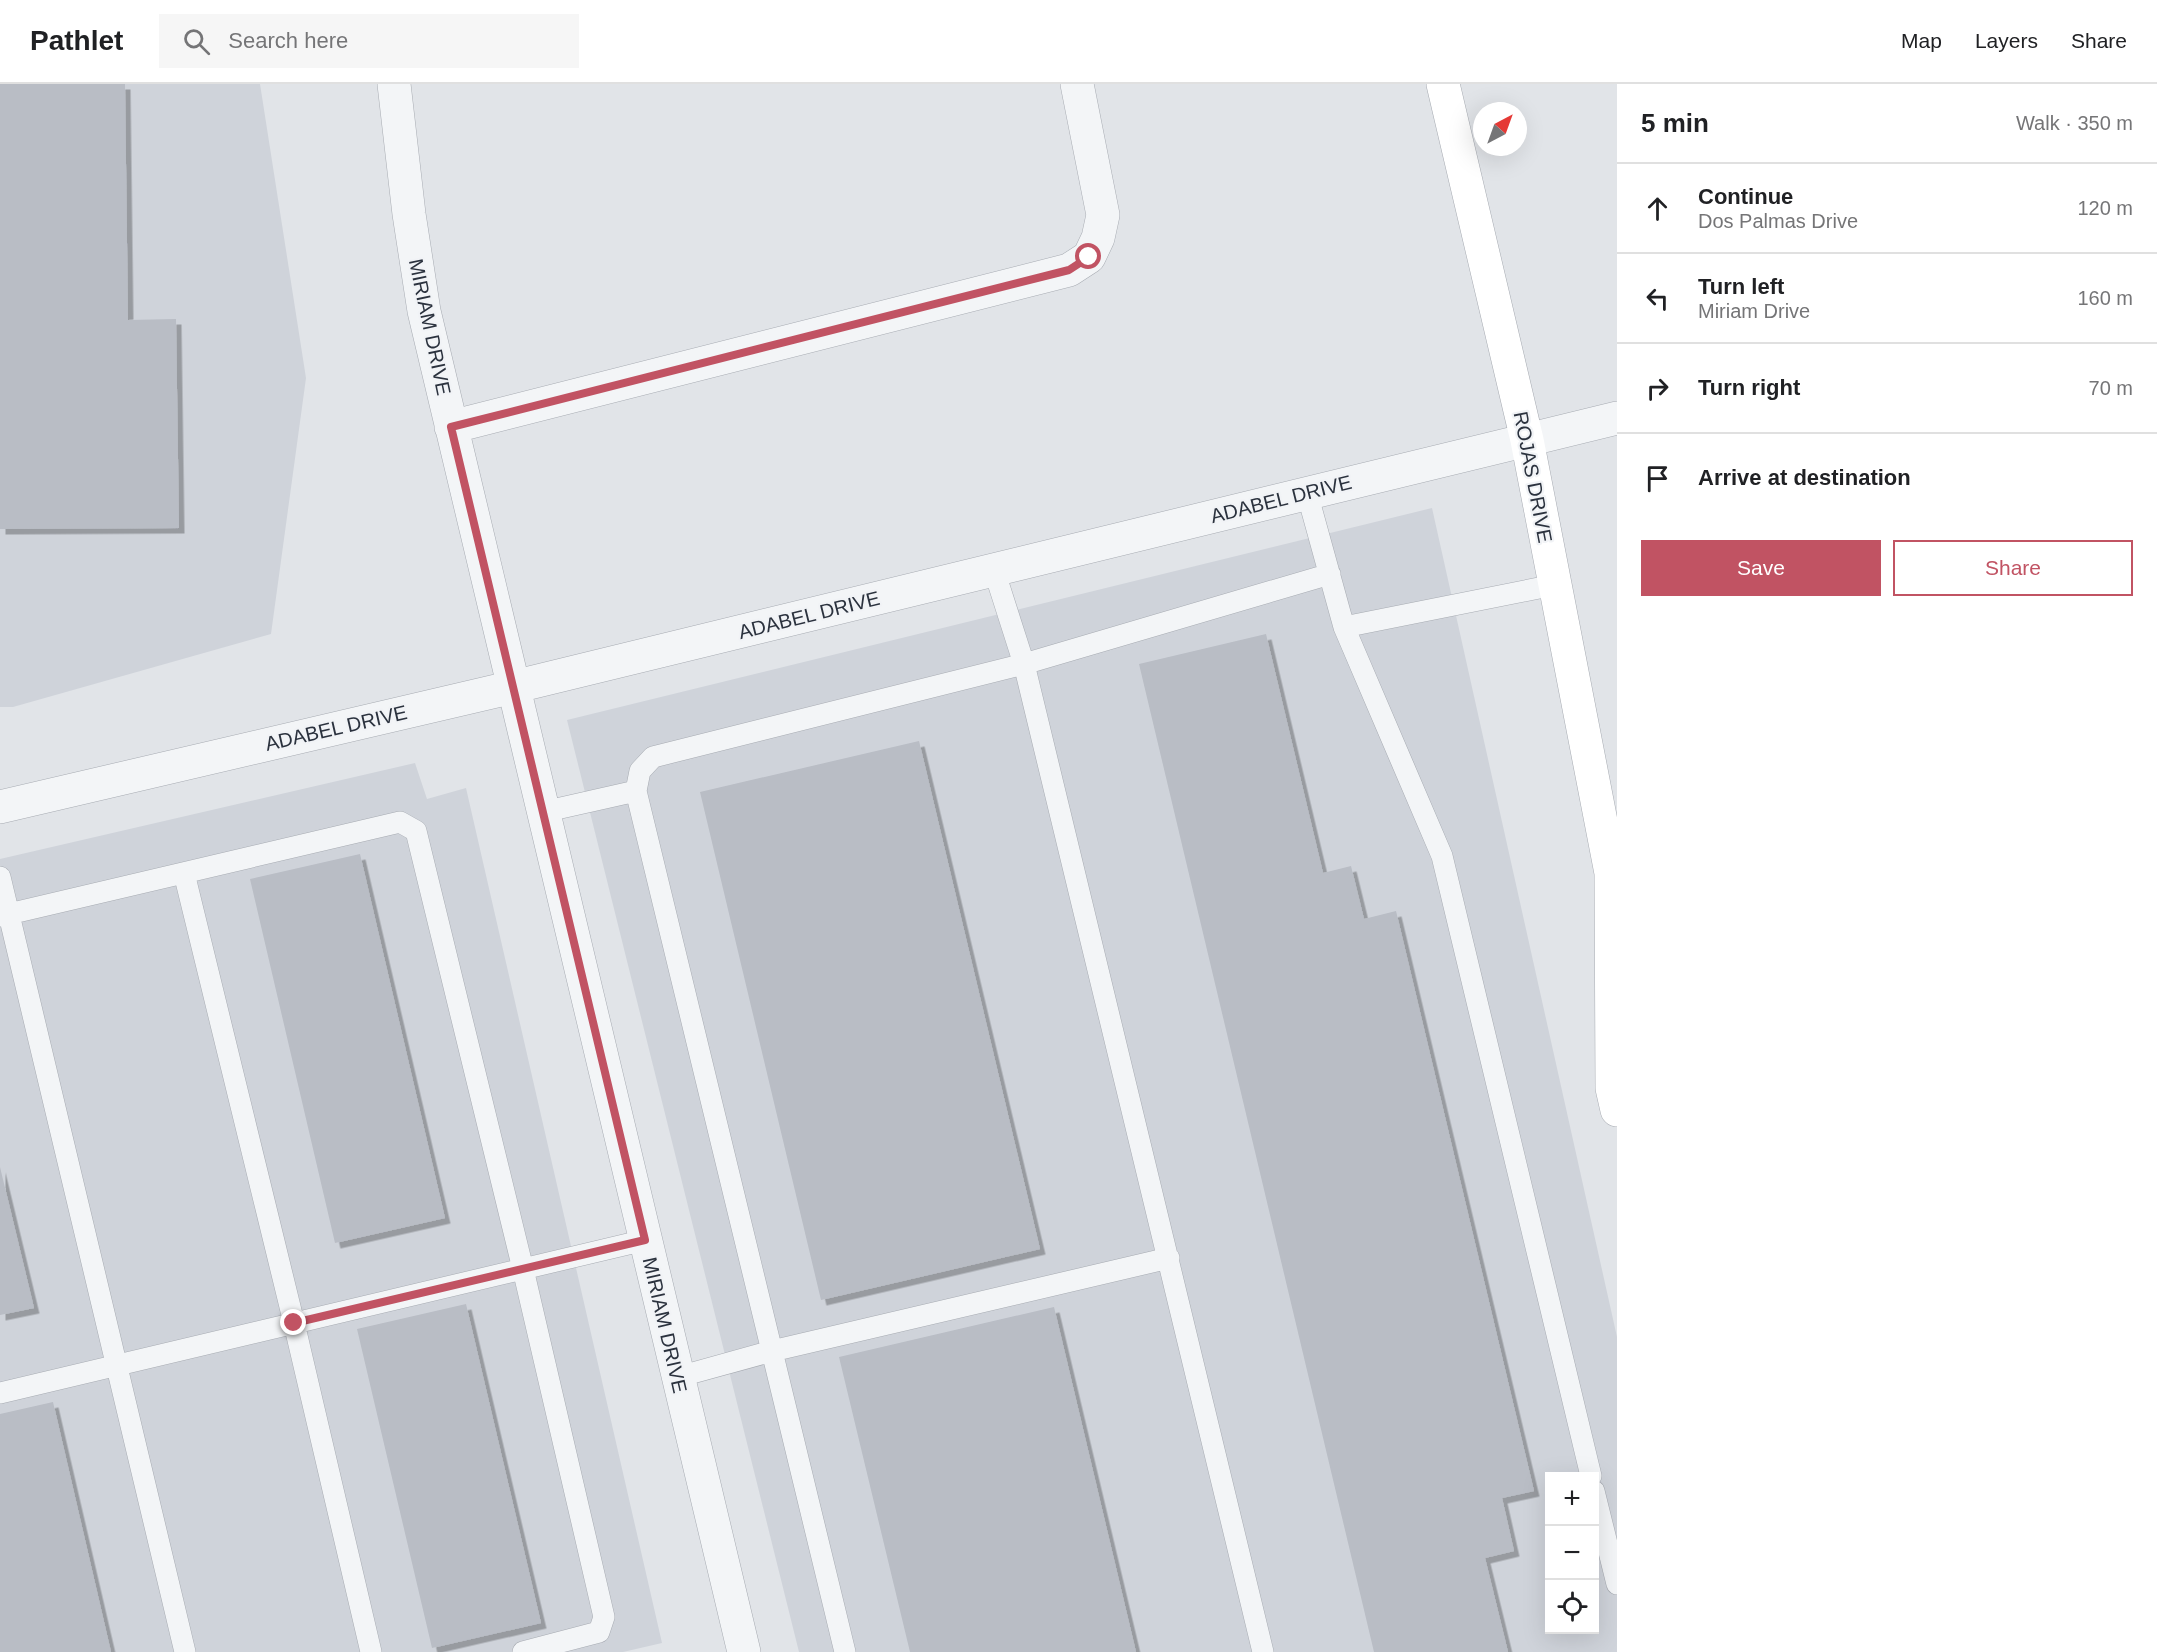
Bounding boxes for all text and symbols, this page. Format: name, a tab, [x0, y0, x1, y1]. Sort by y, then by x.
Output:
search box	[159, 14, 579, 68]
text: Pathlet	[30, 25, 123, 56]
icon: search	[180, 25, 213, 58]
text: Search here	[228, 28, 348, 53]
text: Map	[1901, 29, 1942, 52]
text: Layers	[1975, 29, 2038, 52]
text: Share	[2071, 29, 2127, 52]
north arrow	[1473, 102, 1527, 156]
text: 5 min	[1641, 108, 1709, 138]
text: Walk · 350 m	[2016, 112, 2133, 134]
text: Continue	[1698, 184, 1793, 209]
icon: ahead	[1641, 192, 1674, 225]
text: 120 m	[2077, 197, 2133, 219]
text: Dos Palmas Drive	[1698, 210, 1858, 232]
route start	[1075, 243, 1101, 269]
street label: MIRIAM DRIVE	[405, 257, 455, 397]
text: Turn left	[1698, 274, 1784, 299]
icon: left	[1641, 282, 1674, 315]
text: 160 m	[2077, 287, 2133, 309]
text: Miriam Drive	[1698, 300, 1810, 322]
icon: right	[1641, 372, 1674, 405]
text: Turn right	[1698, 375, 1800, 400]
text: 70 m	[2089, 377, 2133, 399]
street label: ROJAS DRIVE	[1509, 409, 1557, 545]
icon: arrive	[1641, 462, 1674, 495]
text: Arrive at destination	[1698, 465, 1911, 490]
street label: ADABEL DRIVE	[1208, 471, 1354, 527]
button: Save	[1641, 540, 1881, 596]
button: Share	[1893, 540, 2133, 596]
street label: ADABEL DRIVE	[736, 587, 882, 643]
street label: ADABEL DRIVE	[263, 701, 409, 755]
street label: MIRIAM DRIVE	[639, 1255, 691, 1395]
route end	[280, 1309, 306, 1335]
map controls	[1545, 1472, 1599, 1634]
button: +	[1545, 1472, 1599, 1526]
button: −	[1545, 1526, 1599, 1580]
button: locate	[1545, 1580, 1599, 1634]

